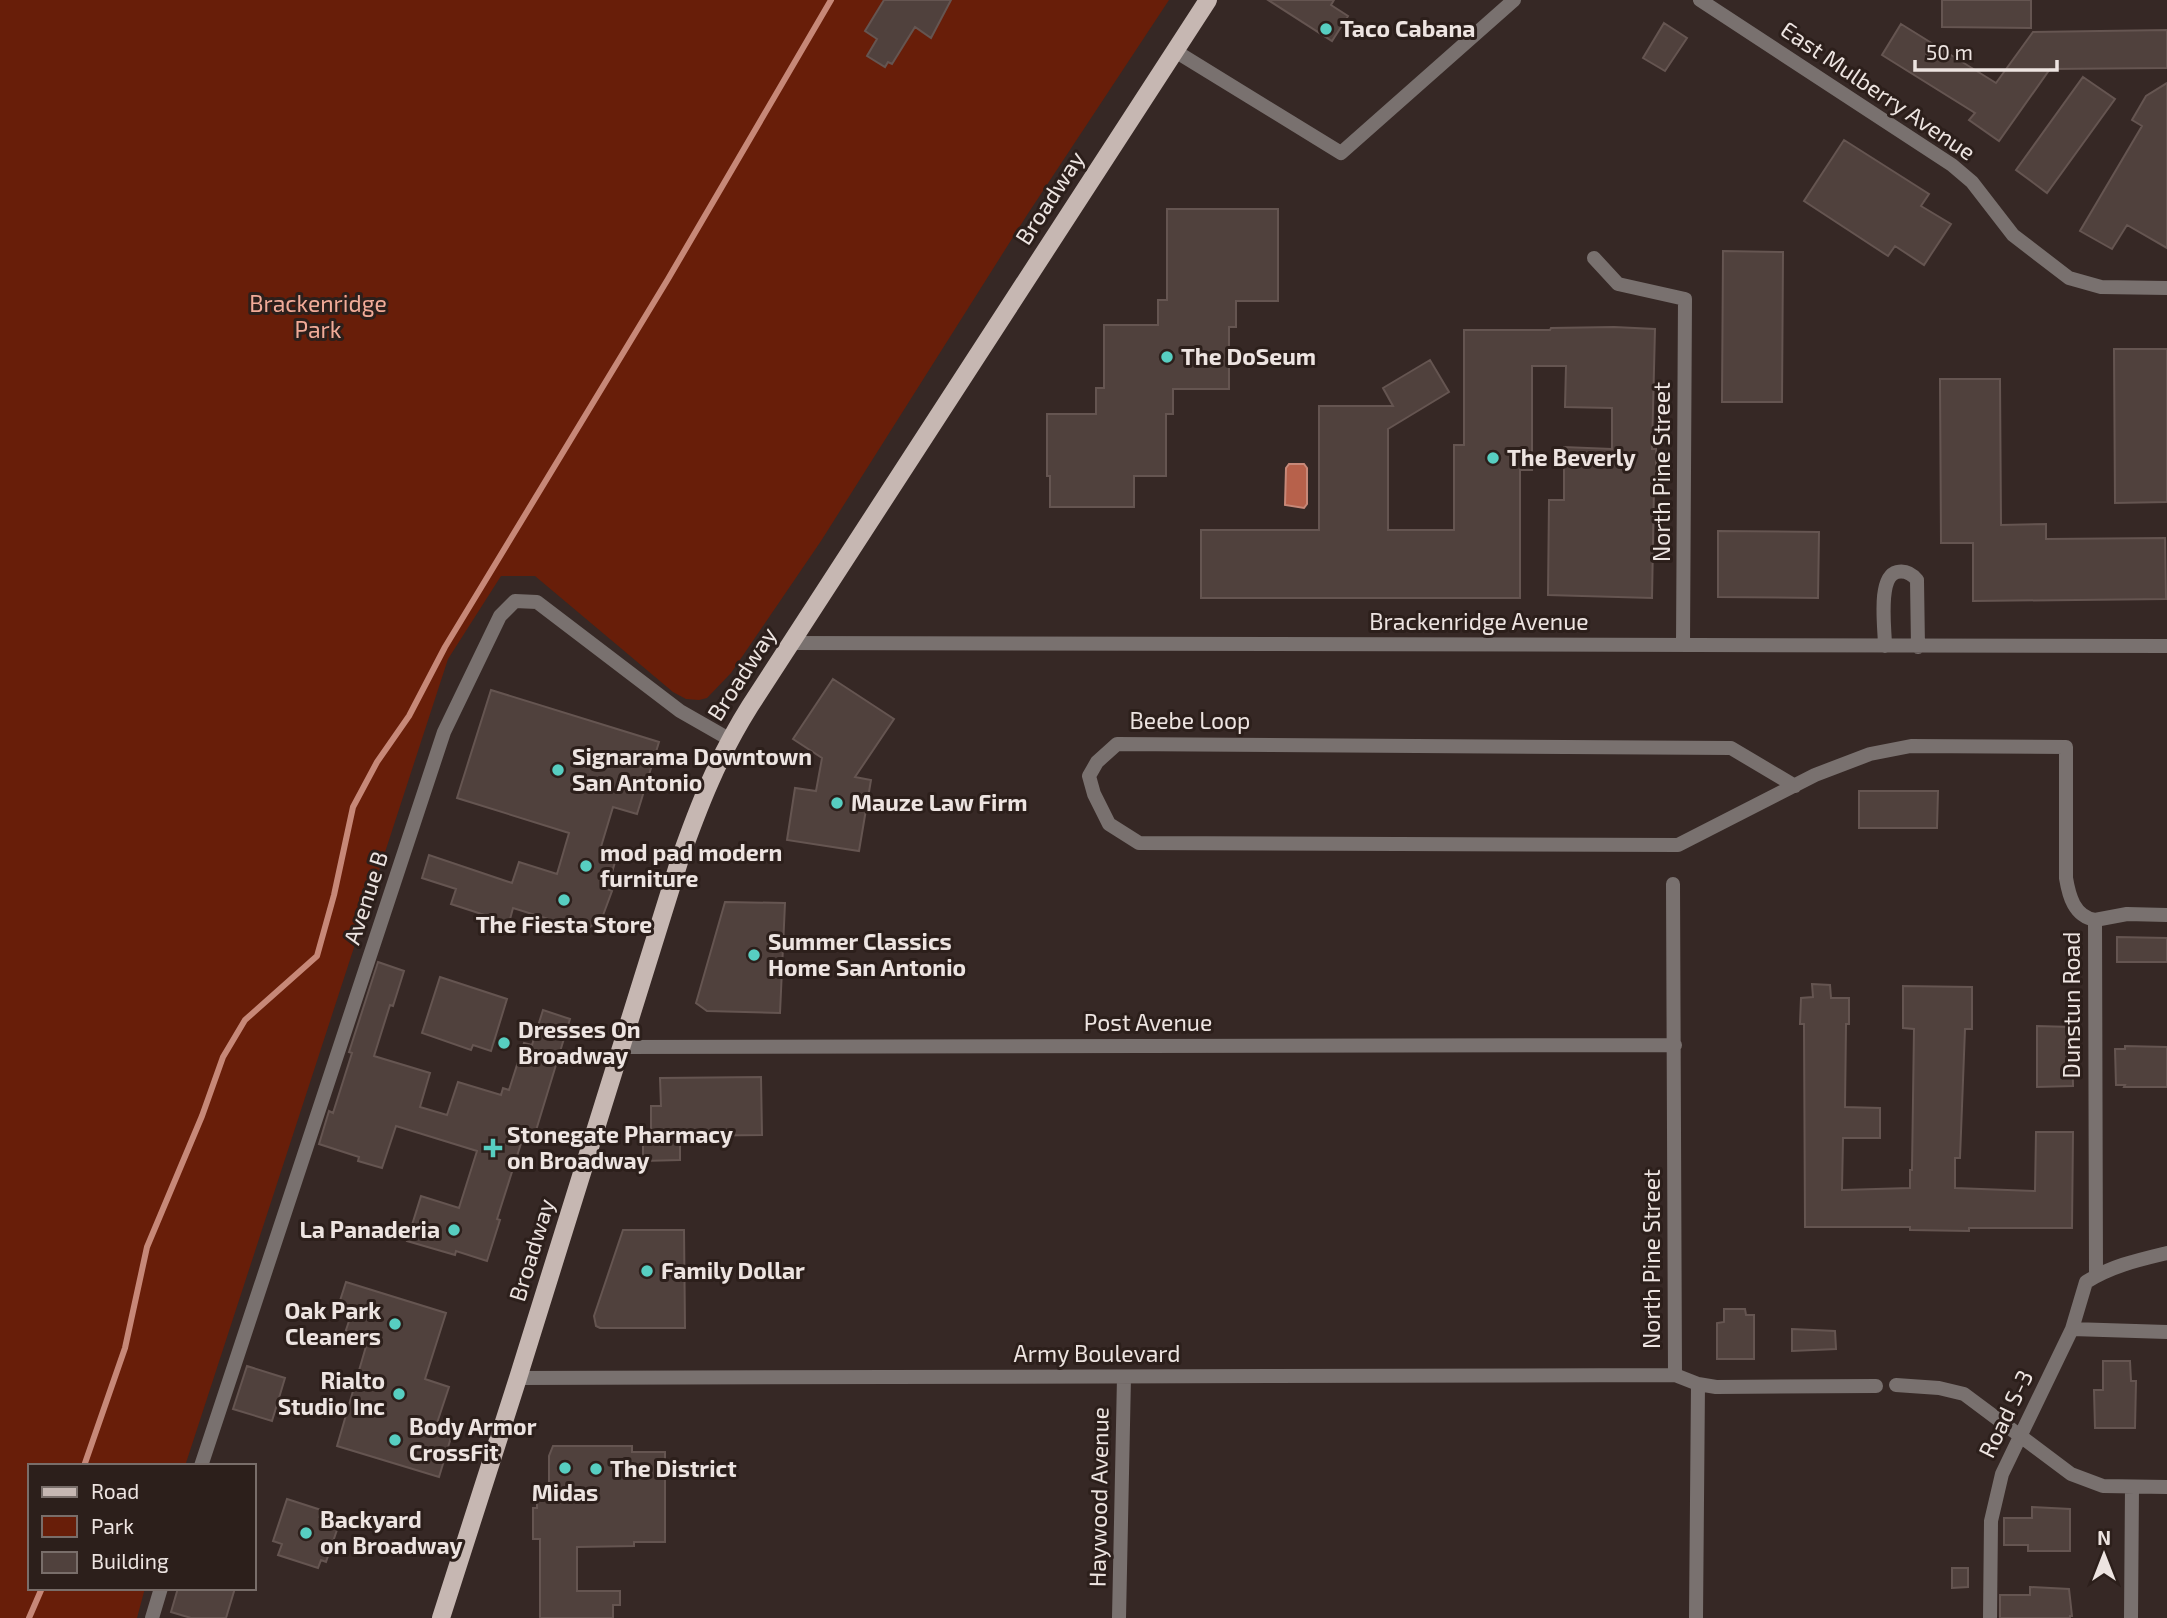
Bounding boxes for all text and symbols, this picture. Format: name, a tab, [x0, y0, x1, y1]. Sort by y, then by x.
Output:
place label: Taco Cabana	[1340, 14, 1475, 42]
street label: East Mulberry Avenue	[1776, 15, 1981, 166]
marker: Taco Cabana	[1318, 21, 1334, 37]
scale bar	[1915, 28, 2057, 72]
text: 50 m	[1926, 39, 1973, 64]
street label: Broadway	[1009, 145, 1090, 249]
park label: Brackenridge Park	[249, 289, 387, 343]
place label: The DoSeum	[1181, 342, 1316, 370]
marker: The DoSeum	[1159, 349, 1175, 365]
street label: North Pine Street	[1647, 382, 1675, 562]
place label: The Beverly	[1507, 443, 1636, 471]
marker: The Beverly	[1485, 450, 1501, 466]
street label: Brackenridge Avenue	[1369, 607, 1589, 635]
street label: Broadway	[701, 621, 782, 725]
street label: Beebe Loop	[1130, 706, 1250, 734]
place label: Signarama Downtown San Antonio	[572, 742, 812, 796]
marker: Signarama Downtown San Antonio	[550, 762, 566, 778]
place label: Mauze Law Firm	[851, 788, 1028, 816]
marker: Mauze Law Firm	[829, 795, 845, 811]
place label: mod pad modern furniture	[600, 838, 782, 892]
street label: Avenue B	[337, 847, 393, 948]
marker: mod pad modern furniture	[578, 858, 594, 874]
marker: The Fiesta Store	[556, 892, 572, 908]
place label: The Fiesta Store	[476, 910, 652, 938]
place label: Summer Classics Home San Antonio	[768, 927, 966, 981]
street label: Dunstun Road	[2057, 932, 2085, 1078]
marker: Summer Classics Home San Antonio	[746, 947, 762, 963]
street label: Post Avenue	[1084, 1008, 1212, 1036]
place label: Dresses On Broadway	[518, 1015, 641, 1069]
marker: Dresses On Broadway	[496, 1035, 512, 1051]
place label: Stonegate Pharmacy on Broadway	[507, 1120, 733, 1174]
marker: Stonegate Pharmacy on Broadway	[485, 1140, 501, 1156]
street label: North Pine Street	[1637, 1169, 1665, 1349]
street label: Broadway	[502, 1195, 560, 1304]
place label: La Panaderia	[299, 1215, 440, 1243]
marker: La Panaderia	[446, 1222, 462, 1238]
place label: Family Dollar	[661, 1256, 805, 1284]
marker: Family Dollar	[639, 1263, 655, 1279]
place label: Oak Park Cleaners	[284, 1296, 381, 1350]
marker: Oak Park Cleaners	[387, 1316, 403, 1332]
street label: Army Boulevard	[1014, 1339, 1180, 1367]
street label: Road S-3	[1972, 1365, 2038, 1462]
place label: Rialto Studio Inc	[278, 1366, 385, 1420]
marker: Rialto Studio Inc	[391, 1386, 407, 1402]
street label: Haywood Avenue	[1082, 1407, 1114, 1587]
place label: Body Armor CrossFit	[409, 1412, 537, 1466]
marker: Body Armor CrossFit	[387, 1432, 403, 1448]
place label: The District	[610, 1454, 737, 1482]
marker: Midas	[557, 1460, 573, 1476]
marker: The District	[588, 1461, 604, 1477]
legend	[28, 1464, 256, 1590]
text: Road	[91, 1478, 139, 1503]
place label: Midas	[532, 1478, 598, 1506]
place label: Backyard on Broadway	[320, 1505, 463, 1559]
text: Park	[91, 1513, 134, 1538]
north arrow	[2069, 1520, 2139, 1590]
marker: Backyard on Broadway	[298, 1525, 314, 1541]
text: N	[2097, 1526, 2111, 1549]
text: Building	[91, 1548, 169, 1573]

